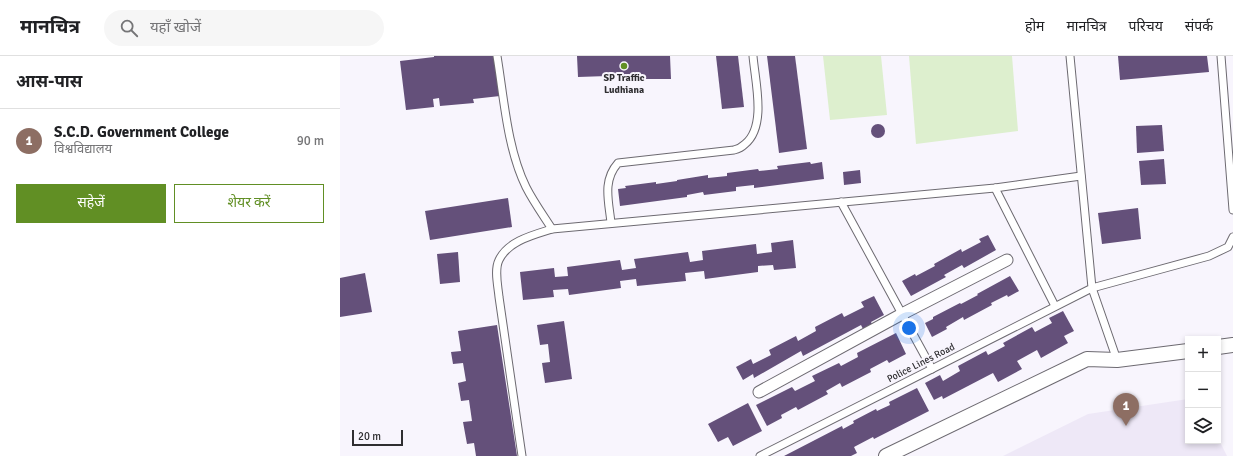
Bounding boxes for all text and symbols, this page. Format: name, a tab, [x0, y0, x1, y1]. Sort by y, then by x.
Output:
search box	[104, 10, 384, 46]
text: मानचित्र	[20, 15, 80, 39]
icon: search	[118, 17, 140, 39]
text: यहाँ खोजें	[150, 18, 201, 36]
text: होम	[1025, 18, 1044, 35]
text: मानचित्र	[1066, 18, 1107, 35]
text: परिचय	[1129, 18, 1163, 35]
text: संपर्क	[1185, 18, 1213, 35]
marker: SP Traffic Ludhiana	[619, 61, 629, 71]
text: आस-पास	[16, 71, 82, 92]
place label: SP Traffic Ludhiana	[603, 72, 645, 96]
text: S.C.D. Government College	[54, 123, 229, 141]
text: 1	[25, 133, 33, 149]
text: 90 m	[297, 133, 324, 149]
text: विश्वविद्यालय	[54, 141, 112, 157]
button: सहेजें	[16, 184, 166, 223]
button: शेयर करें	[174, 184, 324, 223]
your location	[899, 318, 919, 338]
map controls	[1185, 336, 1221, 444]
button: +	[1185, 336, 1221, 372]
street label: Police Lines Road	[885, 341, 957, 385]
button: −	[1185, 372, 1221, 408]
pin: 1	[1113, 393, 1139, 426]
button: layers	[1185, 408, 1221, 444]
scale bar	[352, 428, 403, 447]
text: 20 m	[358, 430, 381, 443]

